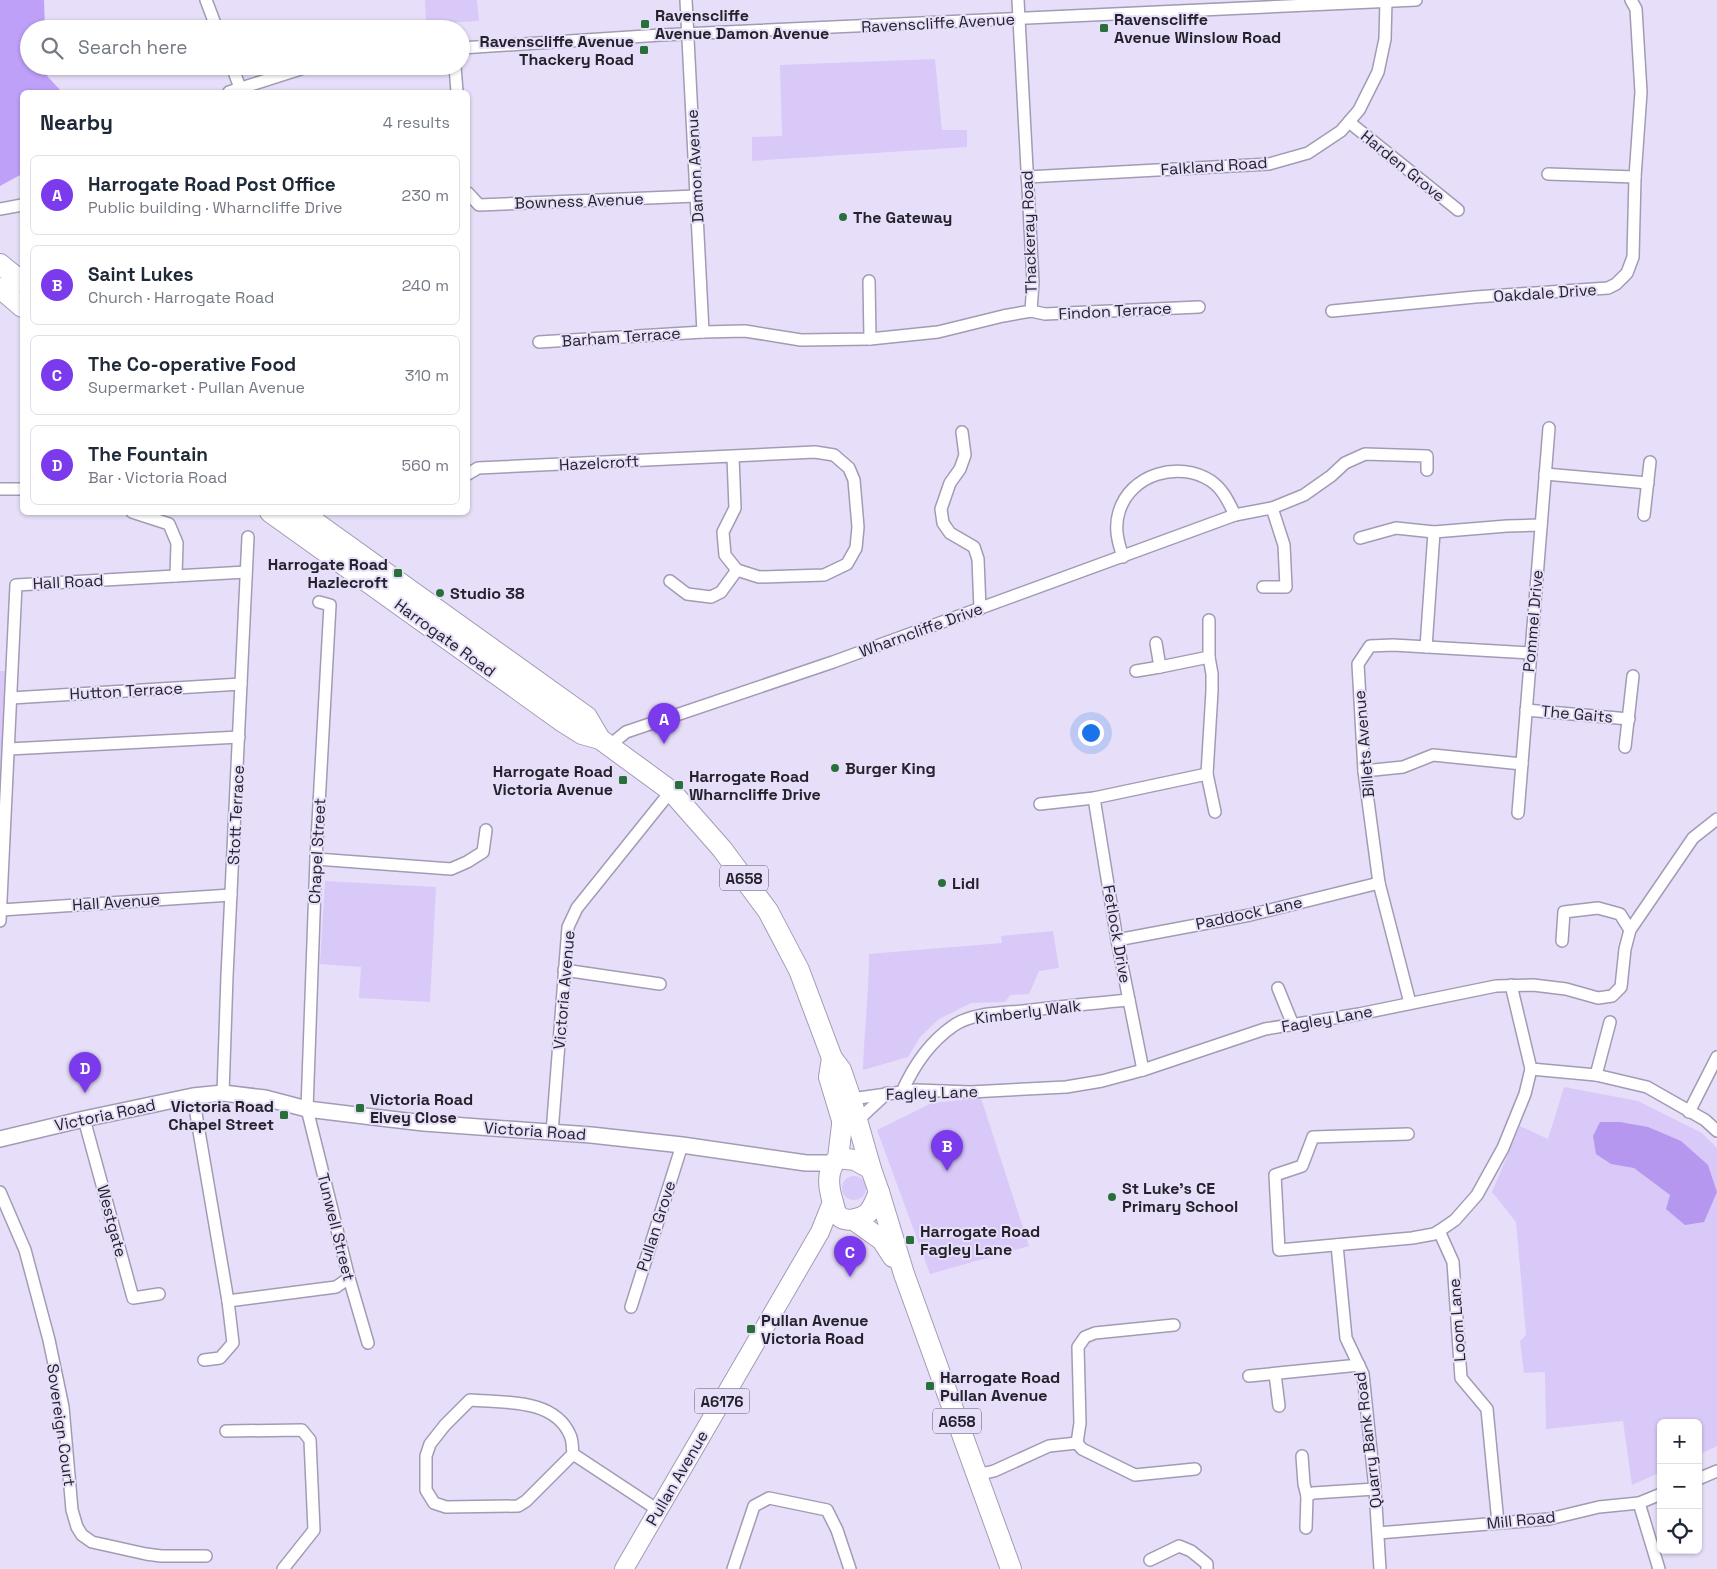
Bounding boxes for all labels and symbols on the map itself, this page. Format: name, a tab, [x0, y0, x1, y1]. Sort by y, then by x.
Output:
place label: Ravenscliffe Avenue Damon Avenue	[655, 5, 829, 44]
street label: Ravenscliffe Avenue	[861, 8, 1015, 38]
place label: Ravenscliffe Avenue Winslow Road	[1114, 9, 1281, 48]
marker: Ravenscliffe Avenue Damon Avenue	[639, 18, 651, 30]
marker: Ravenscliffe Avenue Winslow Road	[1098, 22, 1110, 34]
place label: Ravenscliffe Avenue Thackery Road	[480, 31, 634, 70]
marker: Ravenscliffe Avenue Thackery Road	[638, 44, 650, 56]
street label: Damon Avenue	[682, 109, 708, 223]
street label: Harden Grove	[1356, 125, 1450, 207]
street label: Falkland Road	[1160, 152, 1268, 180]
street label: Thackeray Road	[1016, 170, 1042, 294]
street label: Bowness Avenue	[514, 188, 644, 214]
place label: The Gateway	[853, 207, 952, 228]
marker: The Gateway	[837, 211, 849, 223]
street label: Oakdale Drive	[1493, 279, 1597, 307]
street label: Findon Terrace	[1058, 298, 1172, 324]
street label: Barham Terrace	[561, 322, 681, 352]
street label: Hazelcroft	[558, 450, 640, 476]
place label: Harrogate Road Hazlecroft	[268, 554, 388, 593]
marker: Harrogate Road Hazlecroft	[392, 567, 404, 579]
street label: Pommel Drive	[1518, 569, 1548, 673]
street label: Hall Road	[32, 570, 104, 594]
place label: Studio 38	[450, 583, 525, 604]
marker: Studio 38	[434, 587, 446, 599]
street label: Harrogate Road	[390, 594, 500, 682]
street label: Wharncliffe Drive	[856, 598, 986, 662]
street label: Hutton Terrace	[69, 678, 183, 704]
street label: Billets Avenue	[1349, 689, 1379, 799]
street label: The Gaits	[1540, 700, 1614, 728]
pin: A	[648, 703, 680, 744]
your location	[1078, 720, 1104, 746]
place label: Burger King	[845, 758, 936, 779]
place label: Harrogate Road Victoria Avenue	[493, 761, 613, 800]
marker: Burger King	[829, 762, 841, 774]
street label: Stott Terrace	[223, 764, 249, 866]
place label: Harrogate Road Wharncliffe Drive	[689, 766, 821, 805]
marker: Harrogate Road Victoria Avenue	[617, 774, 629, 786]
marker: Harrogate Road Wharncliffe Drive	[673, 779, 685, 791]
street label: Chapel Street	[304, 798, 330, 904]
road number: A658	[720, 866, 768, 890]
place label: Lidl	[952, 873, 979, 894]
marker: Lidl	[936, 877, 948, 889]
street label: Fetlock Drive	[1098, 883, 1136, 985]
street label: Hall Avenue	[71, 888, 161, 916]
street label: Paddock Lane	[1194, 891, 1304, 935]
street label: Victoria Avenue	[548, 930, 580, 1050]
street label: Kimberly Walk	[974, 995, 1083, 1029]
street label: Fagley Lane	[1280, 1001, 1374, 1037]
pin: D	[69, 1052, 101, 1093]
street label: Fagley Lane	[886, 1081, 978, 1105]
place label: Victoria Road Elvey Close	[370, 1089, 473, 1128]
street label: Victoria Road	[53, 1094, 157, 1136]
place label: Victoria Road Chapel Street	[168, 1096, 274, 1135]
marker: Victoria Road Elvey Close	[354, 1102, 366, 1114]
marker: Victoria Road Chapel Street	[278, 1109, 290, 1121]
street label: Victoria Road	[483, 1117, 587, 1145]
pin: B	[931, 1130, 963, 1171]
street label: Tunwell Street	[312, 1171, 360, 1283]
street label: Pullan Grove	[631, 1178, 681, 1274]
place label: St Luke's CE Primary School	[1122, 1178, 1238, 1217]
street label: Westgate	[92, 1182, 132, 1260]
marker: St Luke's CE Primary School	[1106, 1191, 1118, 1203]
place label: Harrogate Road Fagley Lane	[920, 1221, 1040, 1260]
marker: Harrogate Road Fagley Lane	[904, 1234, 916, 1246]
pin: C	[834, 1236, 866, 1277]
street label: Loom Lane	[1444, 1278, 1470, 1362]
place label: Pullan Avenue Victoria Road	[761, 1310, 869, 1349]
marker: Pullan Avenue Victoria Road	[745, 1323, 757, 1335]
street label: Sovereign Court	[42, 1362, 80, 1488]
place label: Harrogate Road Pullan Avenue	[940, 1367, 1060, 1406]
street label: Quarry Bank Road	[1349, 1371, 1387, 1509]
marker: Harrogate Road Pullan Avenue	[924, 1380, 936, 1392]
road number: A6176	[694, 1388, 750, 1414]
road number: A658	[933, 1408, 981, 1434]
street label: Pullan Avenue	[641, 1427, 713, 1529]
street label: Mill Road	[1486, 1506, 1556, 1534]

